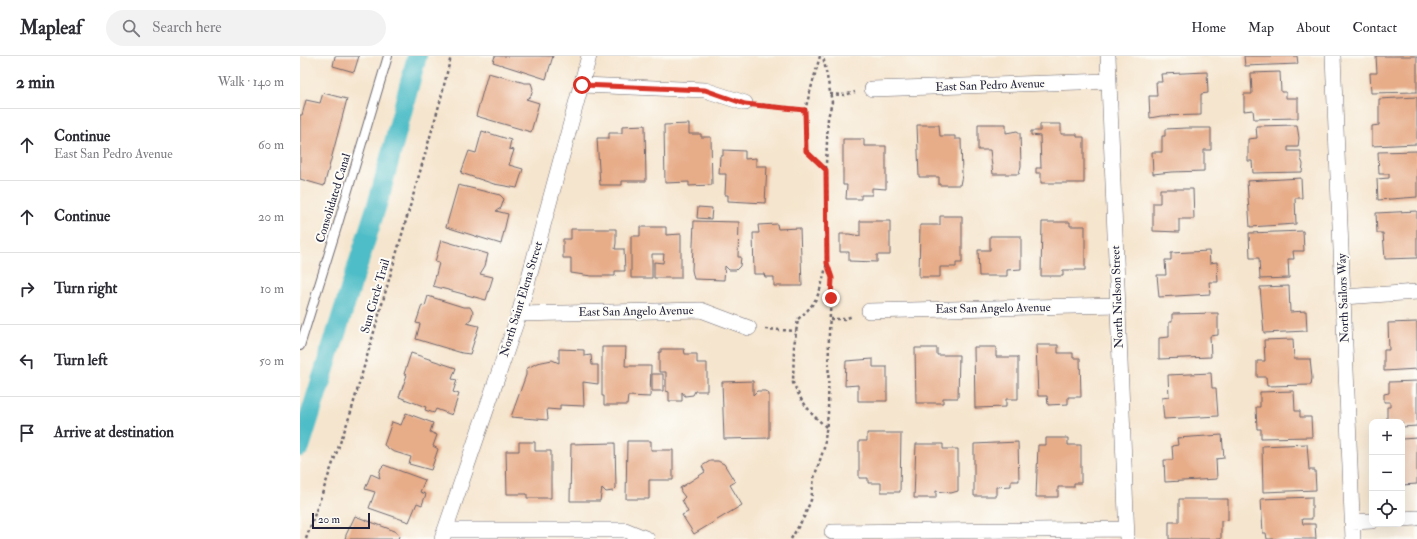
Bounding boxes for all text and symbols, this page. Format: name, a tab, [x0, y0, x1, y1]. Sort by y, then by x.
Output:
search box	[106, 10, 386, 46]
text: Mapleaf	[20, 16, 82, 40]
icon: search	[120, 17, 142, 39]
text: Search here	[152, 18, 222, 37]
text: Home	[1191, 19, 1226, 36]
text: Map	[1248, 19, 1274, 36]
text: About	[1296, 19, 1330, 36]
text: Contact	[1352, 19, 1397, 36]
text: 2 min	[16, 72, 55, 93]
text: Walk · 140 m	[218, 74, 284, 90]
route start	[573, 76, 591, 94]
street label: East San Pedro Avenue	[935, 76, 1045, 95]
text: Continue	[54, 127, 110, 146]
icon: ahead	[16, 134, 38, 156]
text: 60 m	[258, 137, 284, 153]
text: East San Pedro Avenue	[54, 146, 173, 162]
street label: Consolidated Canal	[313, 152, 354, 245]
icon: ahead	[16, 206, 38, 228]
text: Continue	[54, 207, 110, 226]
text: 20 m	[258, 209, 284, 225]
street label: North Saint Elena Street	[497, 239, 546, 359]
street label: North Nielson Street	[1108, 245, 1127, 349]
street label: North Sailors Way	[1334, 252, 1353, 343]
street label: Sun Circle Trail	[358, 257, 393, 335]
icon: right	[16, 278, 38, 300]
text: Turn right	[54, 279, 117, 298]
text: 10 m	[260, 281, 284, 297]
route end	[822, 289, 840, 307]
street label: East San Angelo Avenue	[935, 300, 1051, 317]
street label: East San Angelo Avenue	[578, 303, 694, 320]
icon: left	[16, 350, 38, 372]
text: Turn left	[54, 351, 108, 370]
text: 50 m	[259, 353, 284, 369]
map controls	[1369, 419, 1405, 527]
button: +	[1369, 419, 1405, 455]
icon: arrive	[16, 422, 38, 444]
text: Arrive at destination	[54, 423, 174, 442]
button: −	[1369, 455, 1405, 491]
button: locate	[1369, 491, 1405, 527]
scale bar	[312, 511, 370, 530]
text: 20 m	[318, 513, 340, 526]

